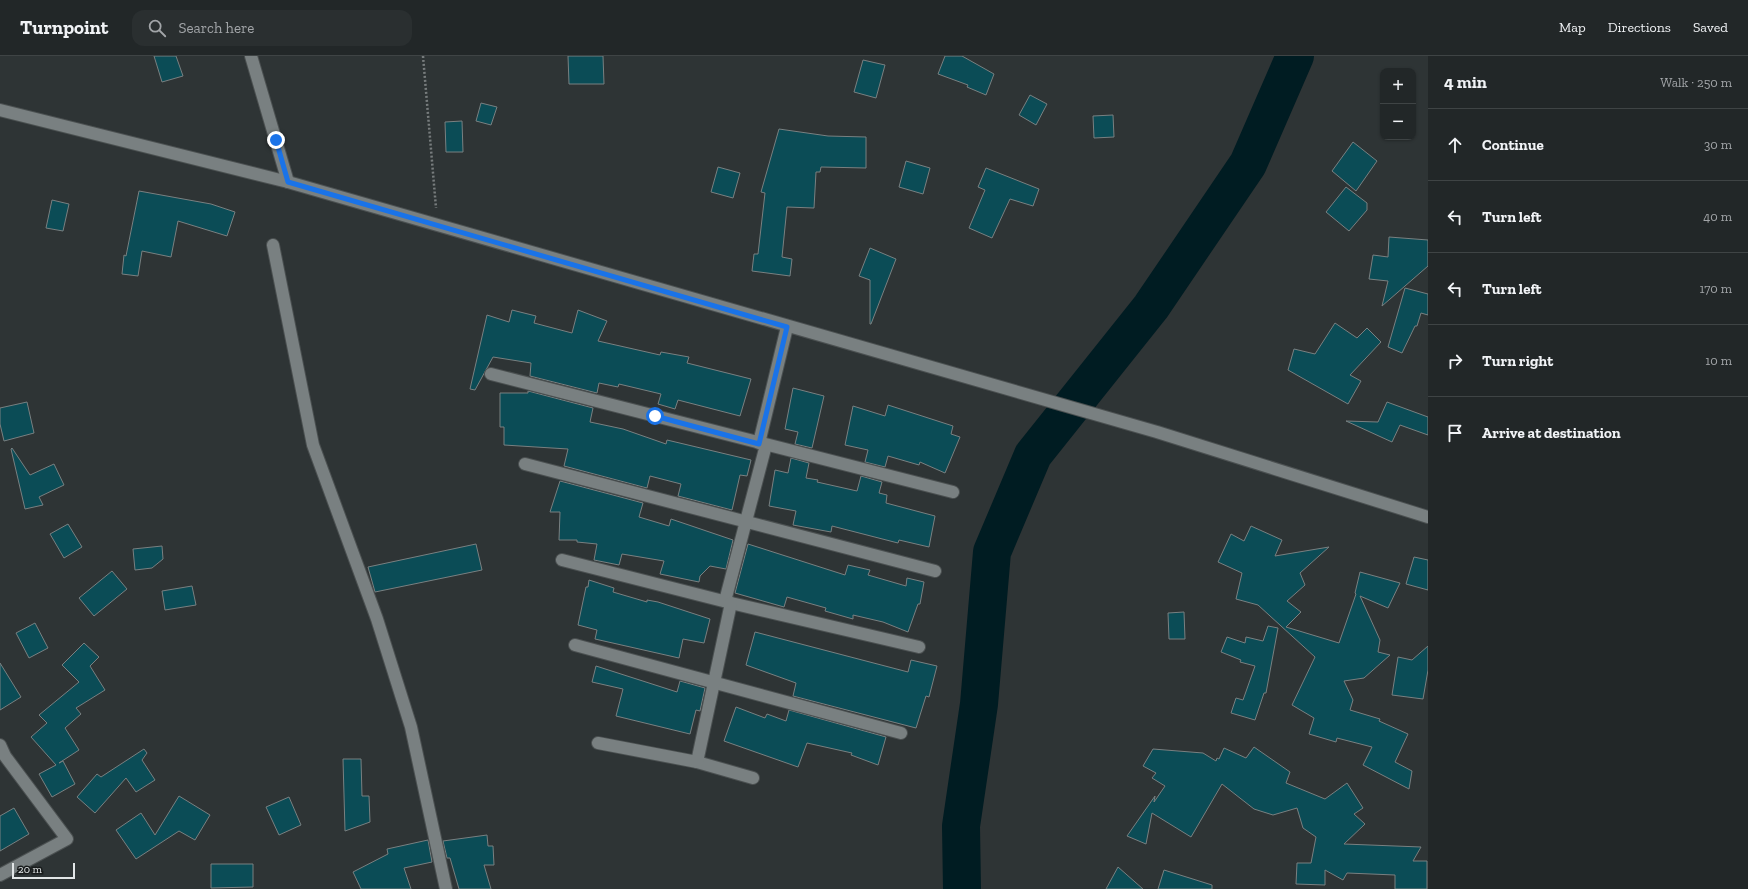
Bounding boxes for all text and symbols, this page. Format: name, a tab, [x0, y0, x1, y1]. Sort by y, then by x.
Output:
search box	[132, 10, 412, 46]
text: Turnpoint	[20, 16, 108, 39]
icon: search	[146, 17, 168, 39]
text: Search here	[178, 19, 254, 37]
text: Map	[1559, 19, 1586, 36]
text: Directions	[1608, 19, 1671, 36]
text: Saved	[1693, 19, 1728, 36]
map controls	[1380, 68, 1416, 140]
button: +	[1380, 68, 1416, 104]
text: 4 min	[1444, 72, 1487, 92]
text: Walk · 250 m	[1660, 75, 1732, 90]
button: −	[1380, 104, 1416, 140]
route end	[267, 131, 285, 149]
icon: ahead	[1444, 134, 1466, 156]
text: Continue	[1482, 136, 1544, 154]
text: 30 m	[1704, 137, 1732, 152]
icon: left	[1444, 206, 1466, 228]
text: Turn left	[1482, 208, 1542, 226]
text: 40 m	[1703, 209, 1732, 224]
icon: left	[1444, 278, 1466, 300]
text: Turn left	[1482, 280, 1542, 298]
text: 170 m	[1699, 281, 1732, 296]
icon: right	[1444, 350, 1466, 372]
text: Turn right	[1482, 352, 1553, 370]
text: 10 m	[1705, 353, 1732, 368]
route start	[646, 407, 664, 425]
icon: arrive	[1444, 422, 1466, 444]
text: Arrive at destination	[1482, 424, 1621, 442]
scale bar	[12, 861, 75, 880]
text: 20 m	[18, 863, 42, 876]

